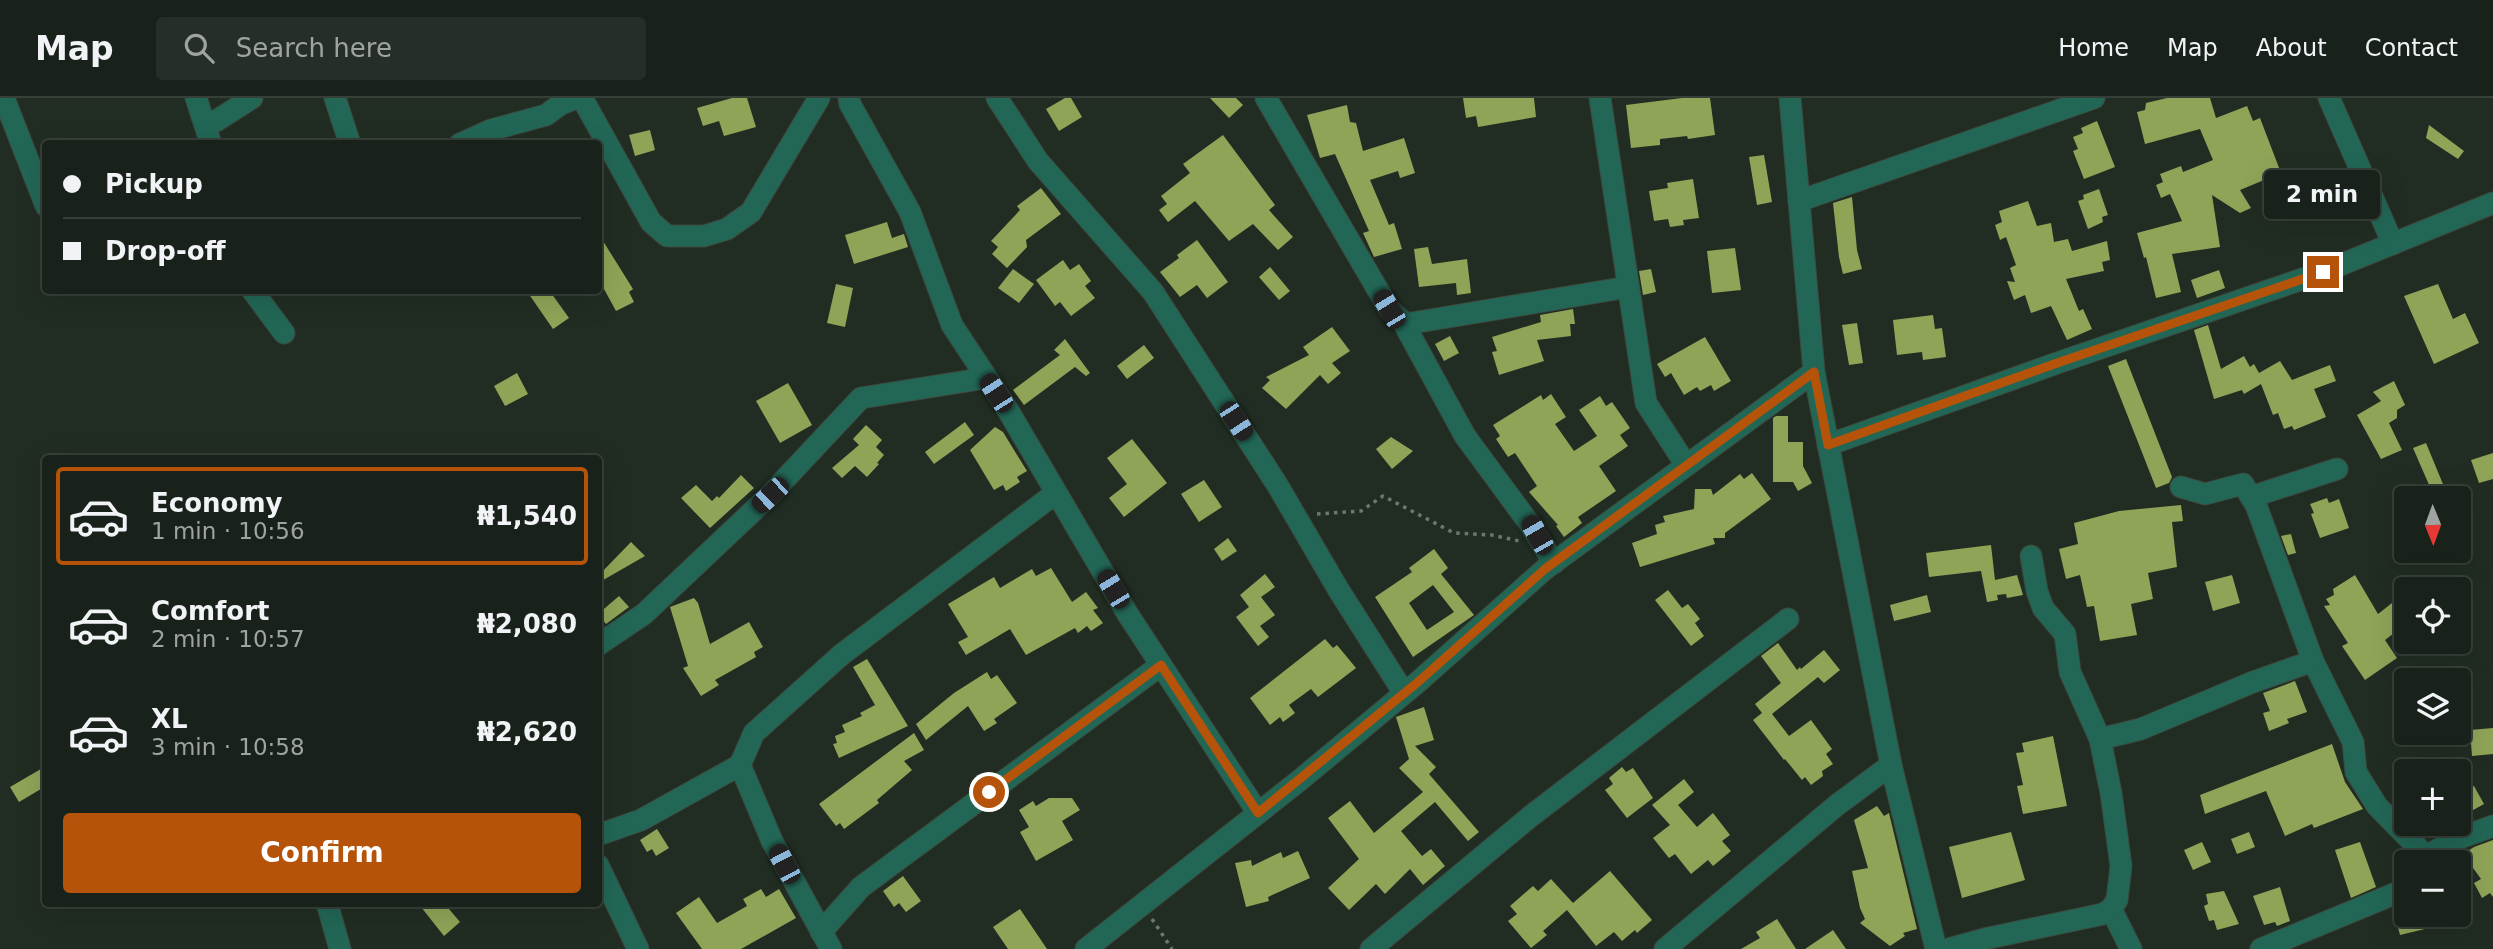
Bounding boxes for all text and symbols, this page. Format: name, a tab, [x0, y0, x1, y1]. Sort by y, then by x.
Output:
search box	[156, 17, 646, 80]
text: Map	[35, 29, 114, 68]
icon: search	[180, 29, 218, 67]
text: Search here	[236, 33, 392, 63]
text: Home	[2058, 34, 2129, 62]
text: Map	[2167, 34, 2218, 62]
text: About	[2256, 34, 2327, 62]
text: Contact	[2365, 34, 2458, 62]
text: Pickup	[105, 169, 203, 199]
callout: 2 min	[2265, 170, 2381, 220]
text: 2 min	[2286, 181, 2358, 207]
text: Drop-off	[105, 236, 226, 266]
route end	[2307, 256, 2339, 288]
car	[1370, 286, 1409, 332]
car	[976, 370, 1017, 416]
car	[1216, 398, 1257, 444]
car	[748, 473, 793, 517]
icon: car	[67, 485, 130, 548]
north arrow	[2394, 486, 2471, 564]
map controls	[2394, 486, 2471, 927]
text: Economy	[151, 488, 282, 518]
text: ₦1,540	[477, 501, 577, 531]
car	[1518, 512, 1557, 558]
text: 1 min · 10:56	[151, 518, 305, 544]
car	[1094, 566, 1133, 612]
button: locate	[2394, 577, 2471, 654]
icon: car	[67, 593, 130, 656]
text: Comfort	[151, 596, 269, 626]
text: ₦2,080	[477, 609, 577, 639]
text: 2 min · 10:57	[151, 626, 305, 652]
button: layers	[2394, 668, 2471, 745]
icon: car	[67, 701, 130, 764]
text: XL	[151, 704, 188, 734]
text: ₦2,620	[477, 717, 577, 747]
text: 3 min · 10:58	[151, 734, 305, 760]
button: +	[2394, 759, 2471, 836]
route start	[973, 776, 1005, 808]
button: Confirm	[63, 813, 581, 893]
car	[765, 841, 804, 887]
button: −	[2394, 850, 2471, 927]

